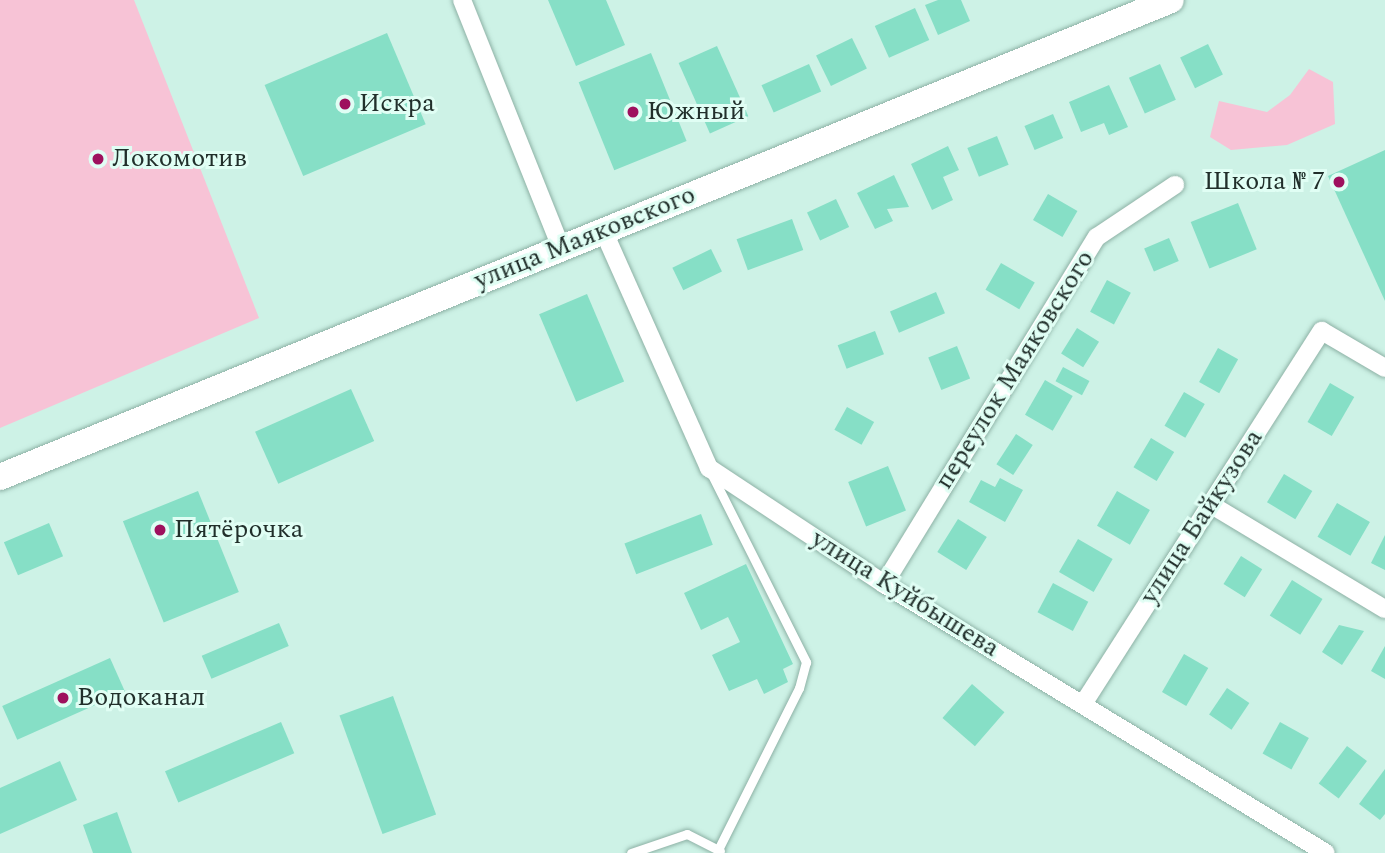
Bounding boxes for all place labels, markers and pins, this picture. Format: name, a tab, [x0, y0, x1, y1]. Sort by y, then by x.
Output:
place label: Искра	[359, 88, 435, 120]
marker: Искра	[337, 96, 353, 112]
place label: Южный	[647, 96, 745, 128]
marker: Южный	[625, 104, 641, 120]
place label: Локомотив	[112, 143, 247, 175]
marker: Локомотив	[90, 151, 106, 167]
place label: Школа № 7	[1204, 166, 1325, 198]
marker: Школа № 7	[1331, 174, 1347, 190]
place label: Пятёрочка	[174, 514, 303, 546]
marker: Пятёрочка	[152, 522, 168, 538]
place label: Водоканал	[77, 682, 205, 714]
marker: Водоканал	[55, 690, 71, 706]

